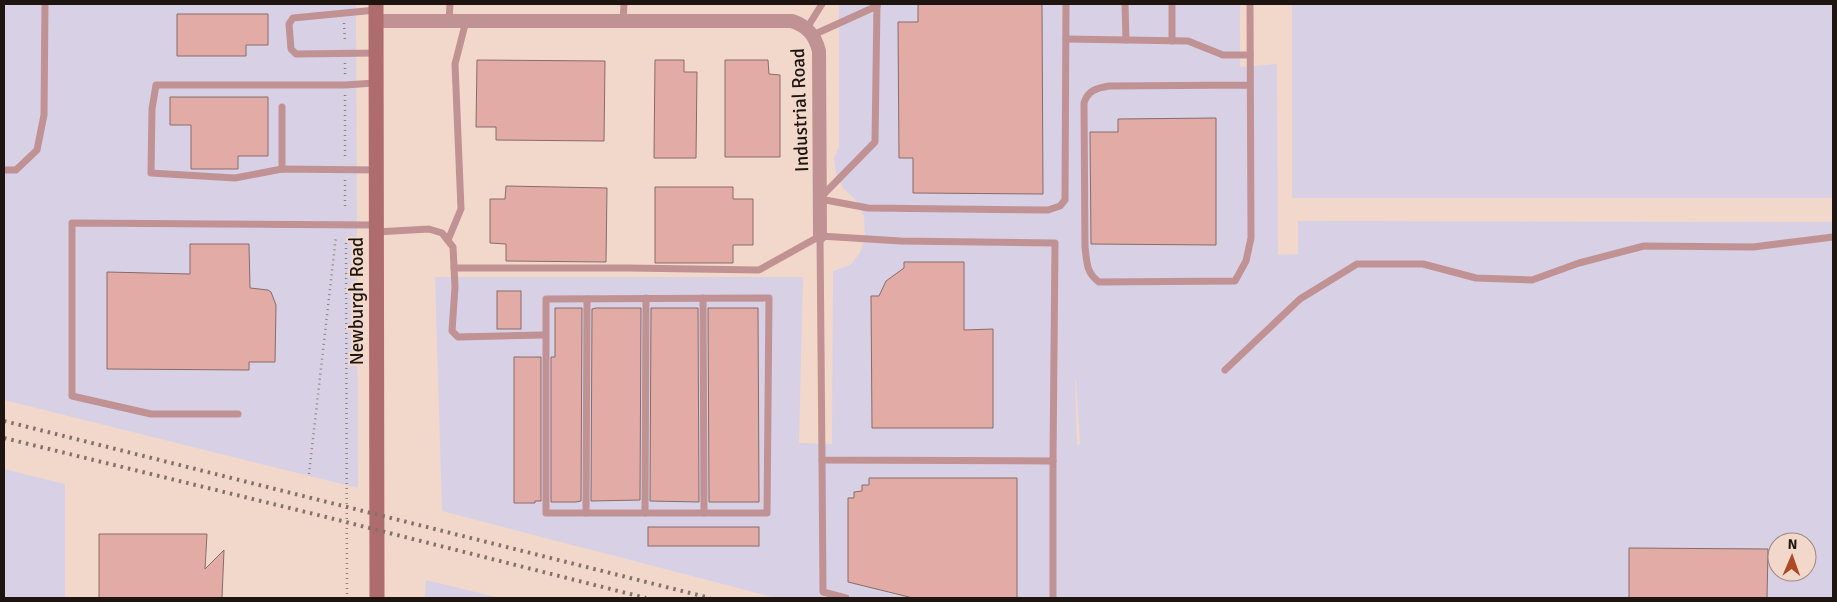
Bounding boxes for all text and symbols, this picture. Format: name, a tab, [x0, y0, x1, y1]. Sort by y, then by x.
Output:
street label: Industrial Road	[786, 48, 814, 172]
street label: Newburgh Road	[345, 237, 369, 365]
north arrow	[1767, 532, 1817, 582]
text: N	[1787, 536, 1798, 553]

